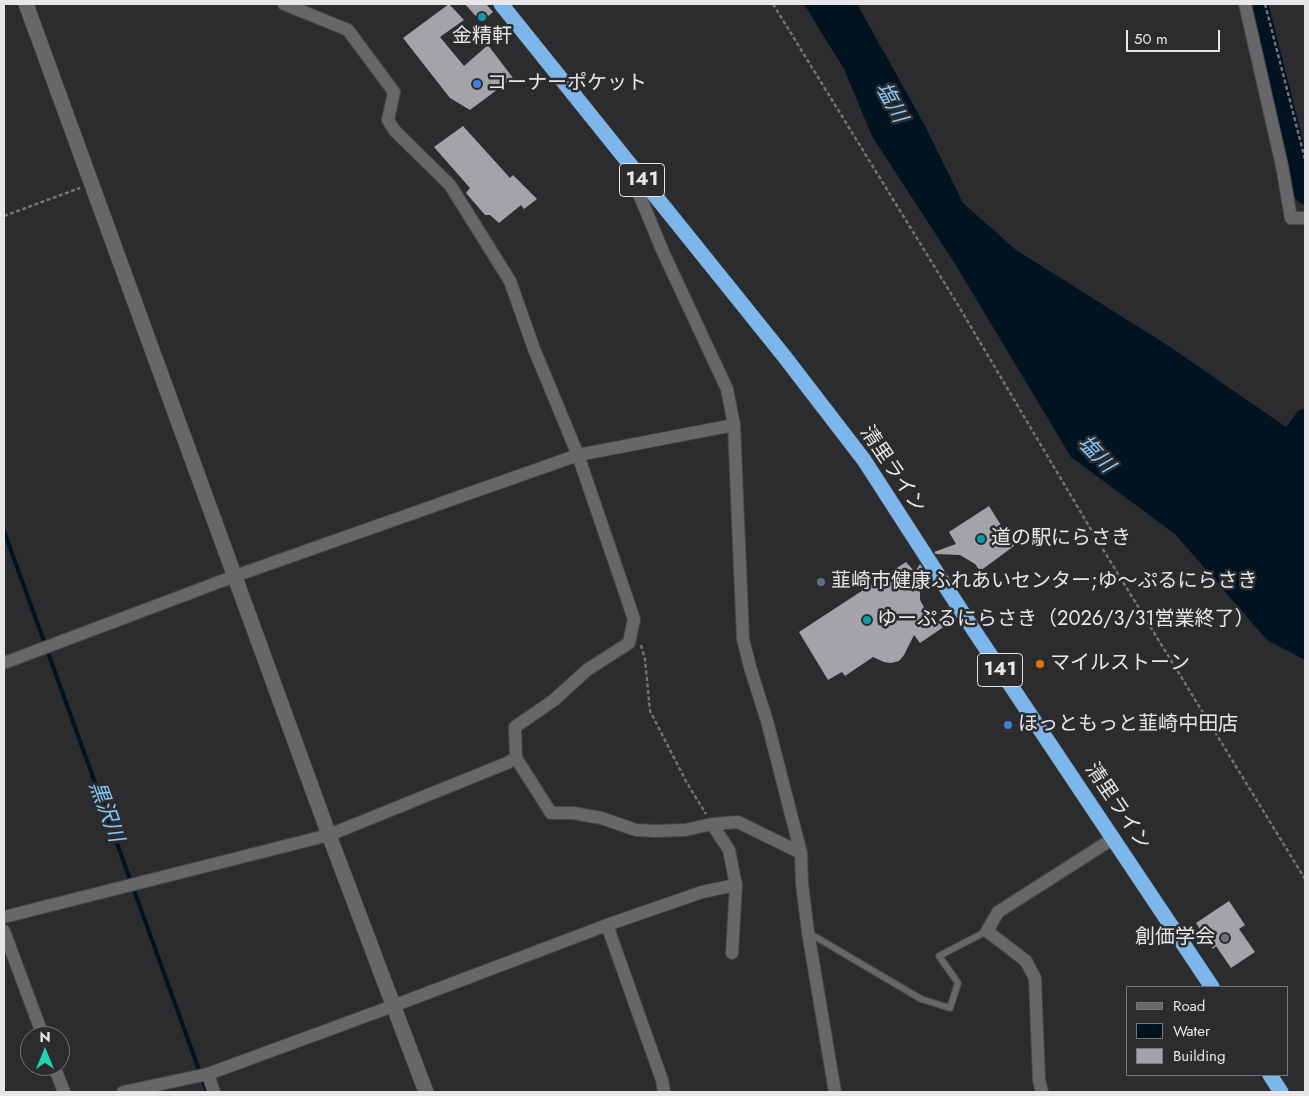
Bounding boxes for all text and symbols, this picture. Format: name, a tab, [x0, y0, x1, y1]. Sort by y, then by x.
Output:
marker: 金精軒	[476, 11, 488, 23]
scale bar	[1129, 20, 1223, 52]
place label: 金精軒	[452, 25, 512, 49]
text: 50 m	[1134, 28, 1168, 50]
place label: コーナーポケット	[487, 72, 647, 96]
marker: コーナーポケット	[471, 78, 483, 90]
water label: 塩川	[869, 79, 911, 127]
road number: 141	[620, 164, 664, 196]
street label: 清里ライン	[854, 422, 930, 518]
water label: 塩川	[1071, 431, 1119, 479]
place label: 道の駅にらさき	[991, 527, 1131, 551]
marker: 道の駅にらさき	[975, 533, 987, 545]
place label: 韮崎市健康ふれあいセンター;ゆ～ぷるにらさき	[831, 570, 1258, 594]
marker: 韮崎市健康ふれあいセンター;ゆ～ぷるにらさき	[815, 576, 827, 588]
place label: ゆーぷるにらさき（2026/3/31営業終了）	[877, 608, 1254, 632]
marker: ゆーぷるにらさき（2026/3/31営業終了）	[861, 614, 873, 626]
place label: マイルストーン	[1050, 652, 1190, 676]
road number: 141	[978, 654, 1022, 686]
marker: マイルストーン	[1034, 658, 1046, 670]
place label: ほっともっと韮崎中田店	[1018, 713, 1238, 737]
marker: ほっともっと韮崎中田店	[1002, 719, 1014, 731]
street label: 清里ライン	[1079, 759, 1155, 855]
water label: 黒沢川	[82, 778, 128, 846]
place label: 創価学会	[1135, 926, 1215, 950]
marker: 創価学会	[1219, 932, 1231, 944]
legend	[1126, 986, 1289, 1076]
text: Road	[1173, 995, 1205, 1017]
text: Water	[1173, 1020, 1210, 1042]
north arrow	[20, 1026, 70, 1076]
text: N	[39, 1027, 51, 1047]
text: Building	[1173, 1045, 1225, 1067]

